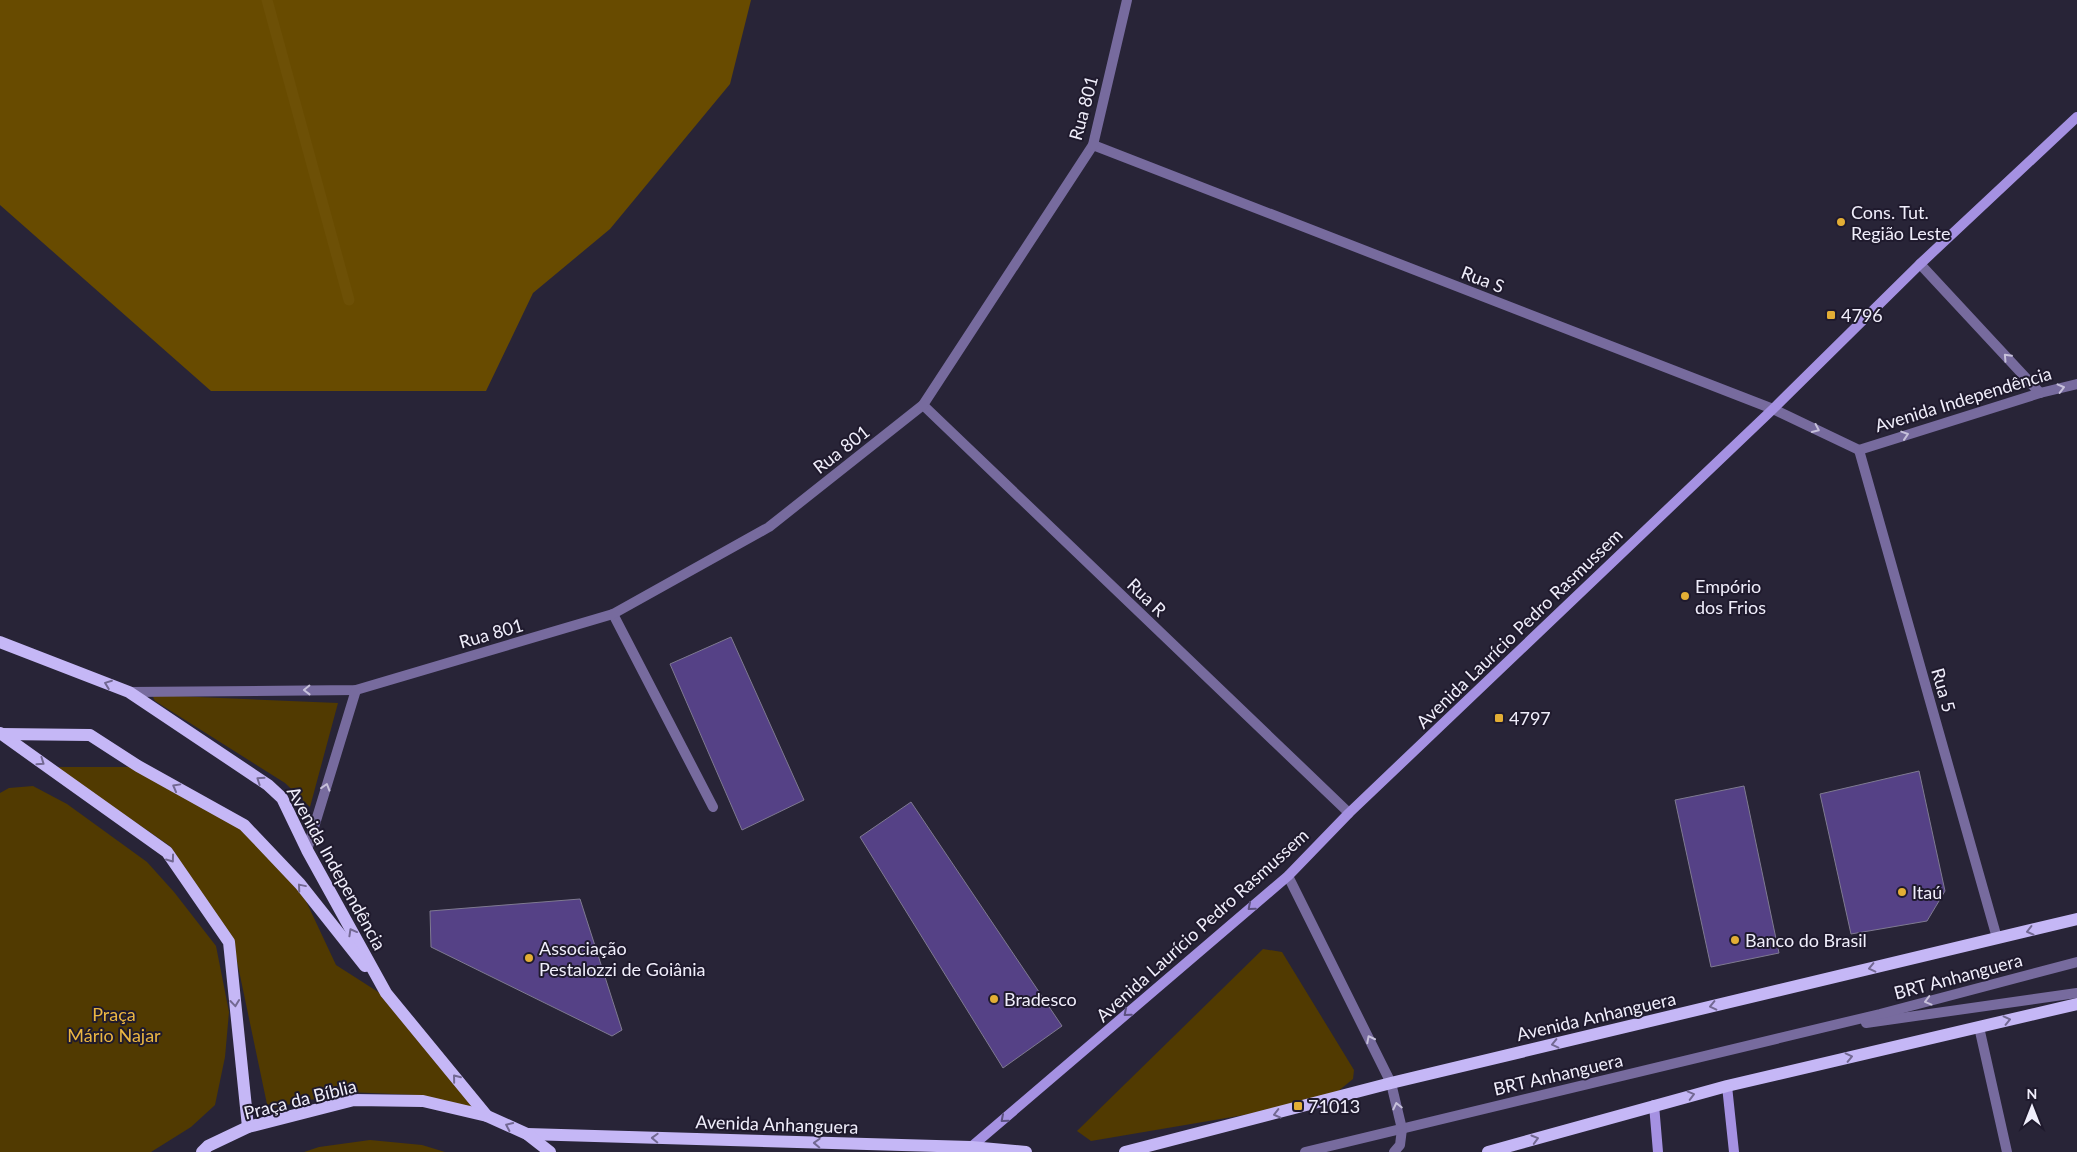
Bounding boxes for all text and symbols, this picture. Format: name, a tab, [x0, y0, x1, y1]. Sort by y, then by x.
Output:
street label: Rua 801	[1064, 73, 1102, 143]
place label: Cons. Tut. Região Leste	[1851, 201, 1950, 244]
marker: Cons. Tut. Região Leste	[1835, 216, 1847, 228]
street label: Rua S	[1458, 261, 1508, 297]
place label: 4796	[1841, 304, 1883, 326]
marker: 4796	[1825, 309, 1837, 321]
one-way arrow	[2004, 353, 2013, 362]
street label: Avenida Independência	[1872, 362, 2054, 436]
one-way arrow	[2056, 383, 2064, 393]
street label: Rua 801	[808, 420, 874, 478]
one-way arrow	[1811, 423, 1820, 434]
one-way arrow	[1901, 431, 1909, 441]
street label: Avenida Laurício Pedro Rasmussem	[1411, 523, 1627, 733]
street label: Rua R	[1123, 573, 1172, 621]
place label: Empório dos Frios	[1695, 575, 1766, 618]
marker: Empório dos Frios	[1679, 590, 1691, 602]
street label: Rua 801	[456, 613, 526, 653]
street label: Rua 5	[1927, 665, 1961, 715]
one-way arrow	[104, 680, 113, 690]
one-way arrow	[303, 685, 310, 695]
place label: 4797	[1509, 707, 1551, 729]
marker: 4797	[1493, 712, 1505, 724]
one-way arrow	[35, 757, 44, 765]
one-way arrow	[256, 777, 266, 786]
street label: Avenida Independência	[283, 782, 391, 954]
one-way arrow	[172, 783, 181, 793]
one-way arrow	[321, 783, 331, 792]
street label: Avenida Laurício Pedro Rasmussem	[1091, 824, 1313, 1026]
one-way arrow	[166, 853, 174, 862]
place label: Itaú	[1912, 881, 1942, 903]
one-way arrow	[298, 883, 307, 892]
marker: Itaú	[1896, 886, 1908, 898]
one-way arrow	[1247, 902, 1256, 911]
one-way arrow	[2026, 925, 2034, 935]
one-way arrow	[349, 928, 359, 937]
place label: Banco do Brasil	[1745, 929, 1867, 951]
marker: Banco do Brasil	[1729, 934, 1741, 946]
place label: Associação Pestalozzi de Goiânia	[539, 937, 706, 980]
street label: BRT Anhanguera	[1891, 948, 2025, 1004]
marker: Associação Pestalozzi de Goiânia	[523, 952, 535, 964]
one-way arrow	[1867, 962, 1876, 973]
street label: Avenida Anhanguera	[1514, 987, 1678, 1045]
place label: Bradesco	[1004, 988, 1077, 1010]
marker: Bradesco	[988, 993, 1000, 1005]
one-way arrow	[1925, 995, 1933, 1005]
one-way arrow	[229, 999, 240, 1007]
one-way arrow	[1709, 1000, 1718, 1011]
park label: Praça Mário Najar	[67, 1003, 161, 1046]
one-way arrow	[1124, 1007, 1133, 1016]
one-way arrow	[2003, 1015, 2012, 1026]
one-way arrow	[1365, 1035, 1376, 1044]
one-way arrow	[1551, 1038, 1560, 1049]
street label: BRT Anhanguera	[1491, 1048, 1625, 1100]
one-way arrow	[1845, 1052, 1854, 1063]
street label: Praça da Bíblia	[241, 1074, 359, 1124]
one-way arrow	[453, 1075, 462, 1084]
north arrow	[2007, 1082, 2057, 1132]
text: N	[2027, 1085, 2037, 1102]
one-way arrow	[1687, 1091, 1695, 1101]
place label: 71013	[1308, 1095, 1360, 1117]
marker: 71013	[1292, 1100, 1304, 1112]
one-way arrow	[1392, 1101, 1403, 1110]
one-way arrow	[1273, 1108, 1281, 1118]
street label: Avenida Anhanguera	[695, 1110, 859, 1138]
one-way arrow	[1001, 1113, 1010, 1121]
one-way arrow	[505, 1122, 514, 1132]
one-way arrow	[650, 1133, 658, 1143]
one-way arrow	[1530, 1134, 1538, 1144]
one-way arrow	[813, 1138, 820, 1148]

